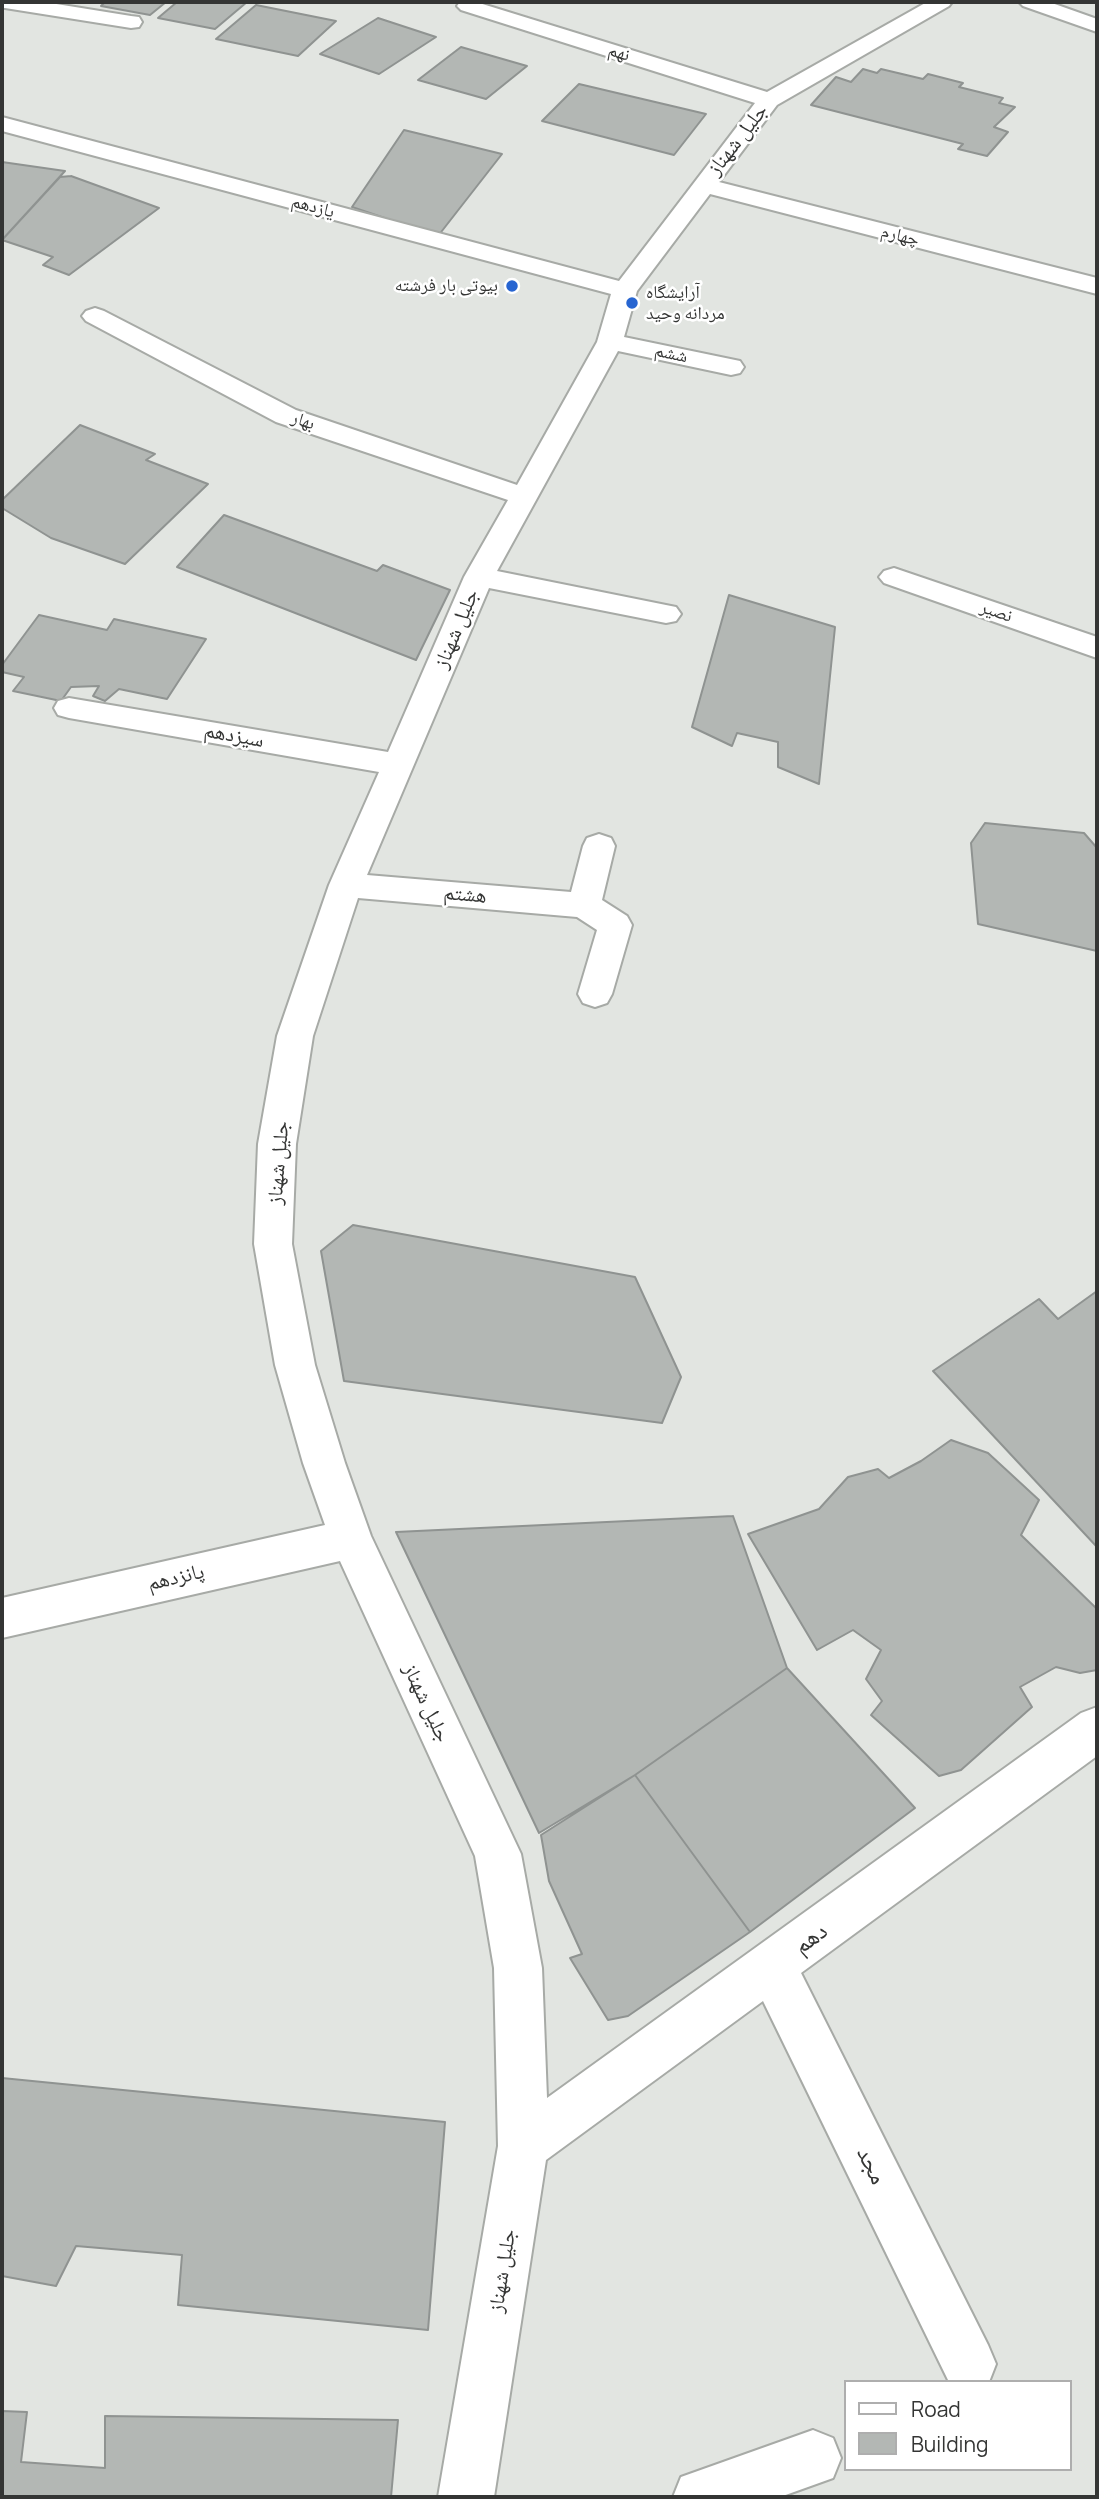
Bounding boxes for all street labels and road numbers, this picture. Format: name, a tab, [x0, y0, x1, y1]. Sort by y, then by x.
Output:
street label: نهم	[606, 40, 632, 66]
street label: جلیل شهناز	[702, 99, 774, 181]
street label: یازدهم	[289, 191, 337, 223]
street label: چهارم	[879, 221, 921, 251]
street label: ششم	[652, 340, 690, 368]
street label: بهار	[288, 407, 318, 435]
street label: جلیل شهناز	[429, 585, 485, 673]
street label: نصیر	[977, 596, 1015, 628]
street label: سیزدهم	[202, 718, 266, 754]
street label: هشتم	[442, 881, 488, 909]
street label: جلیل شهناز	[263, 1120, 295, 1206]
street label: پانزدهم	[145, 1559, 207, 1597]
street label: جلیل شهناز	[397, 1660, 455, 1746]
street label: دهم	[788, 1917, 834, 1961]
street label: مجد	[850, 2142, 892, 2190]
street label: جلیل شهناز	[484, 2228, 522, 2314]

